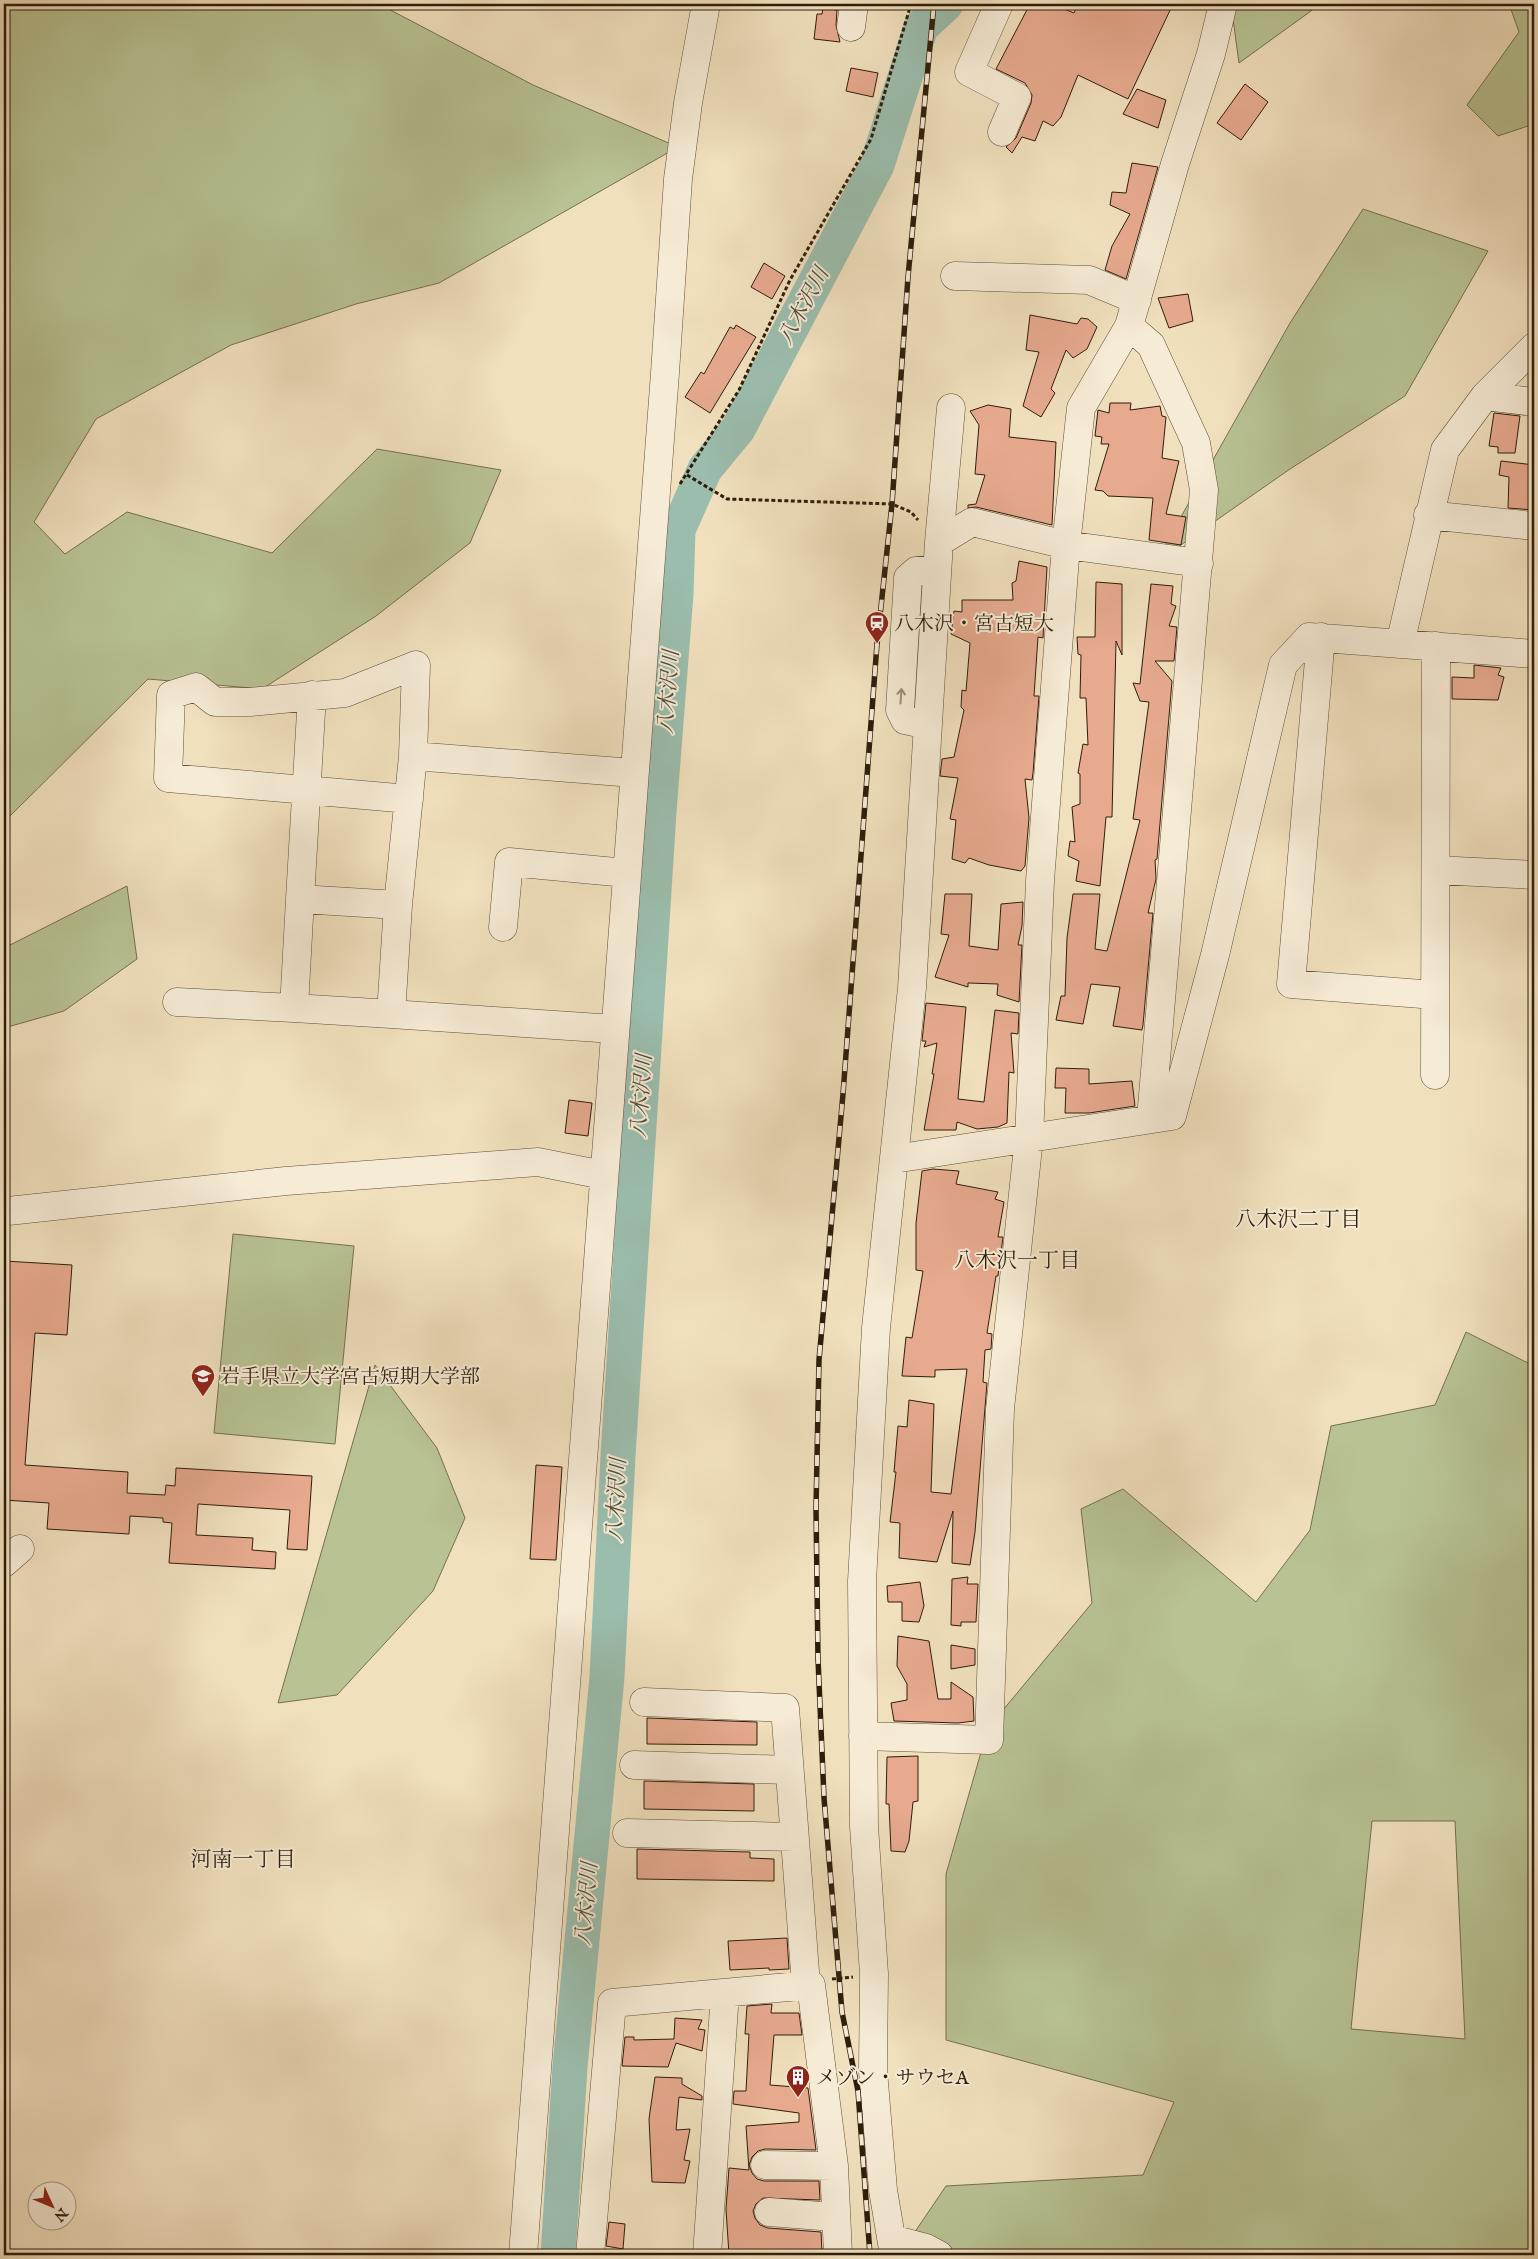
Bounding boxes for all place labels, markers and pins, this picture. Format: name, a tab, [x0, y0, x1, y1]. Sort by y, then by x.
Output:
station icon: 八木沢・宮古短大	[864, 610, 890, 644]
place label: 八木沢・宮古短大	[894, 612, 1054, 637]
school or university icon: 岩手県立大学宮古短期大学部	[190, 1363, 216, 1397]
place label: 岩手県立大学宮古短期大学部	[220, 1365, 480, 1390]
building icon: メゾン・サウセA	[785, 2064, 811, 2098]
place label: メゾン・サウセA	[816, 2066, 969, 2091]

